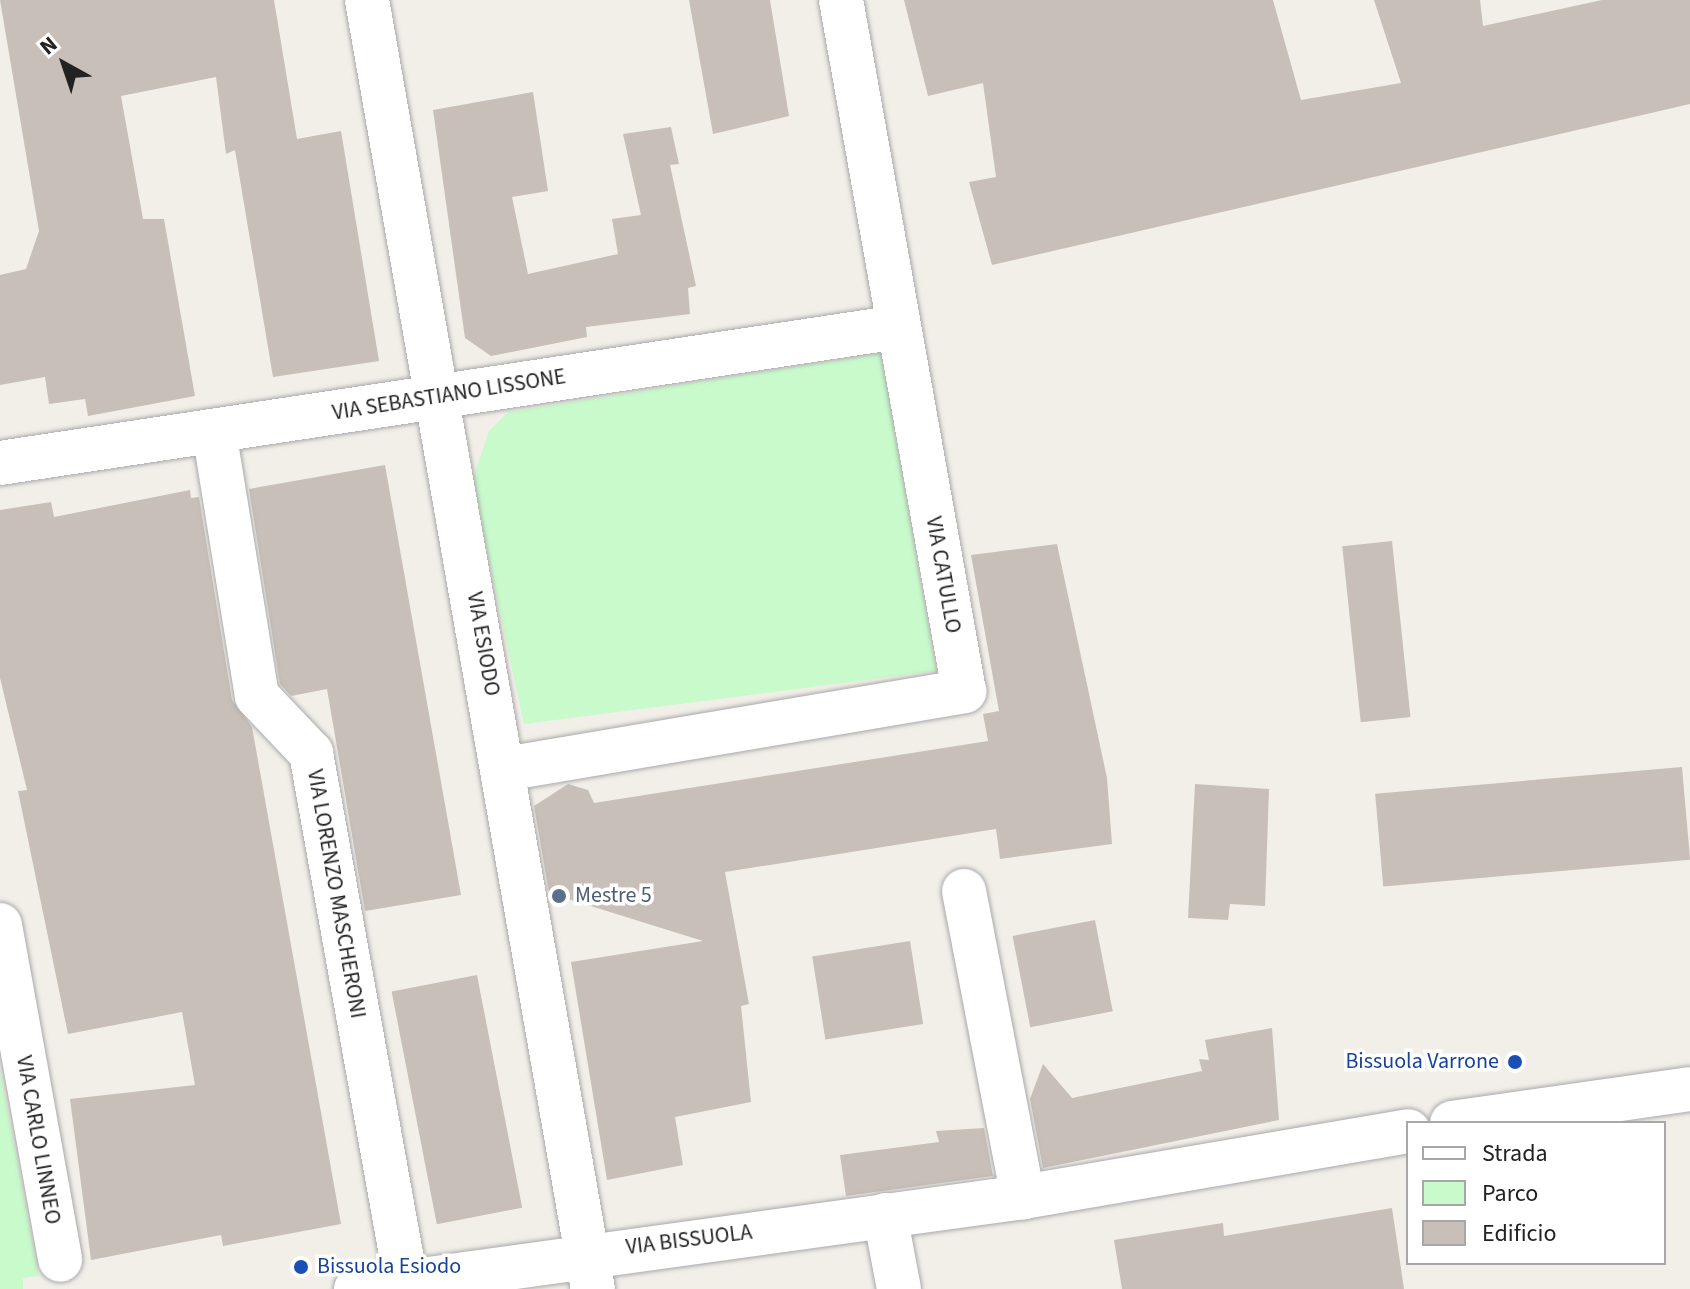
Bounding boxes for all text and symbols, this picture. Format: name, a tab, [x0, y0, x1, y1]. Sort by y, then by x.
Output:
north arrow	[24, 24, 104, 104]
text: N	[33, 29, 64, 63]
street label: VIA SEBASTIANO LISSONE	[330, 364, 568, 426]
street label: VIA CATULLO	[920, 515, 966, 635]
street label: VIA ESIODO	[461, 590, 505, 698]
street label: VIA LORENZO MASCHERONI	[301, 767, 371, 1021]
place label: Mestre 5	[575, 883, 652, 909]
marker: Mestre 5	[550, 887, 568, 905]
place label: Bissuola Varrone	[1345, 1049, 1499, 1075]
marker: Bissuola Varrone	[1506, 1053, 1524, 1071]
street label: VIA CARLO LINNEO	[10, 1054, 66, 1226]
legend	[1406, 1121, 1666, 1265]
text: Strada	[1482, 1136, 1548, 1171]
text: Parco	[1482, 1176, 1538, 1211]
text: Edificio	[1482, 1216, 1556, 1251]
street label: VIA BISSUOLA	[624, 1219, 754, 1261]
place label: Bissuola Esiodo	[317, 1254, 461, 1280]
marker: Bissuola Esiodo	[292, 1258, 310, 1276]

